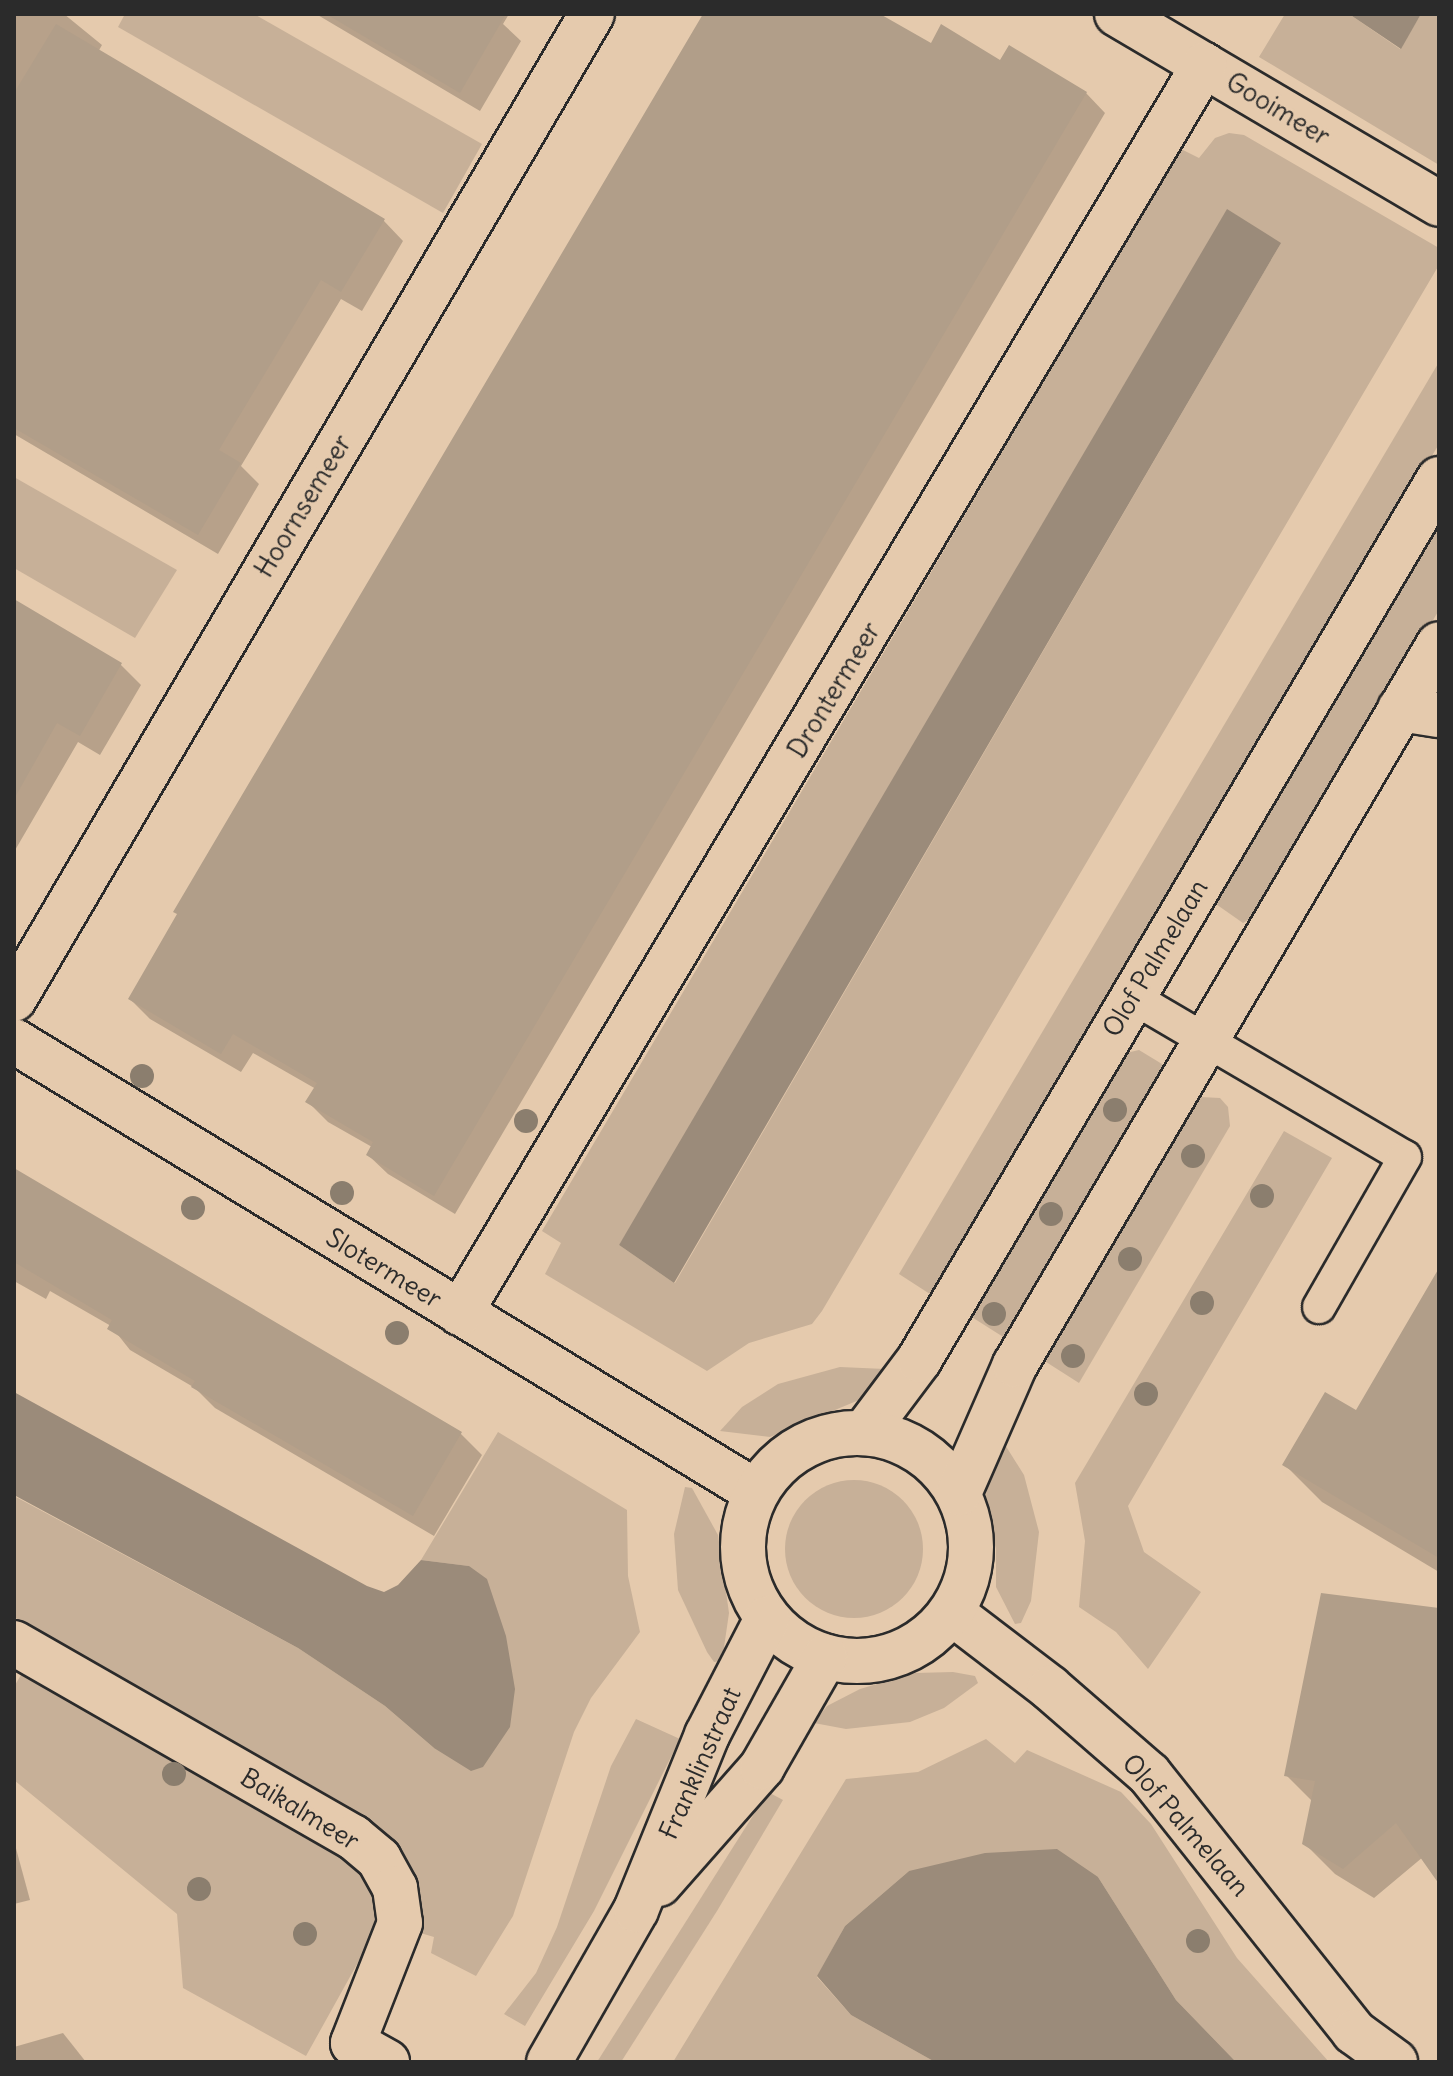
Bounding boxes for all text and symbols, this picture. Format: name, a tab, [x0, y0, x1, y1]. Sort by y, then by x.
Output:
street label: Gooimeer	[1221, 66, 1335, 152]
street label: Hoornsemeer	[248, 429, 358, 583]
street label: Drontermeer	[781, 616, 887, 764]
street label: Olof Palmelaan	[1096, 874, 1214, 1042]
street label: Slotermeer	[321, 1221, 447, 1315]
street label: Franklinstraat	[653, 1682, 747, 1844]
street label: Olof Palmelaan	[1116, 1748, 1256, 1902]
street label: Baikalmeer	[235, 1761, 365, 1857]

